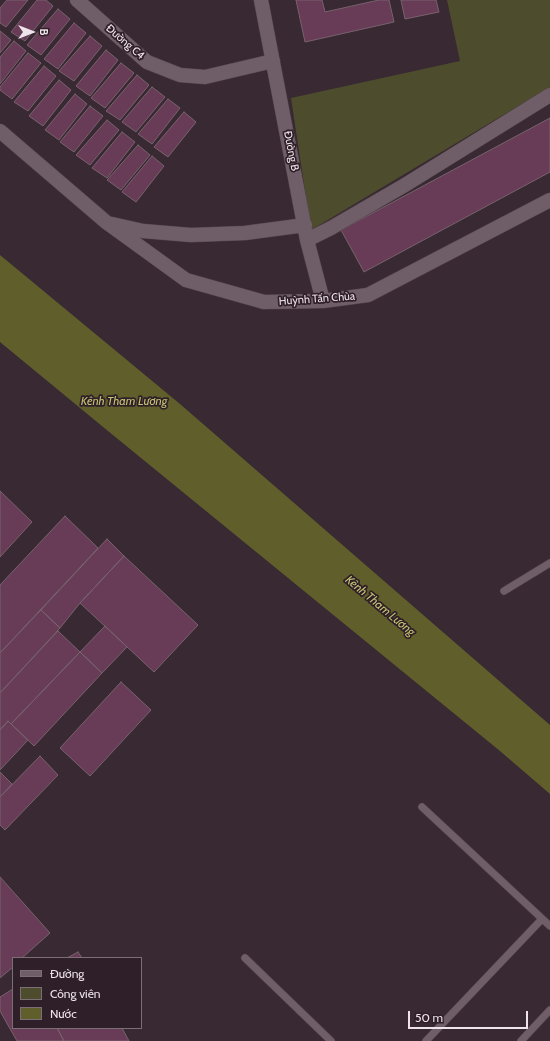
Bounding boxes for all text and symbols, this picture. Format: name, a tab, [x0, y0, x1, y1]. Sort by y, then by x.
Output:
north arrow	[12, 12, 52, 52]
street label: Đường C4	[103, 22, 147, 62]
text: B	[37, 29, 51, 35]
street label: Đường B	[281, 130, 301, 172]
street label: Huỳnh Tấn Chùa	[278, 290, 356, 308]
water label: Kênh Tham Lương	[81, 394, 167, 408]
water label: Kênh Tham Lương	[342, 573, 418, 639]
legend	[12, 957, 142, 1029]
text: Đường	[50, 966, 84, 981]
text: Công viên	[50, 986, 101, 1001]
scale bar	[410, 1003, 530, 1029]
text: Nước	[50, 1006, 77, 1021]
text: 50 m	[415, 1010, 443, 1025]

